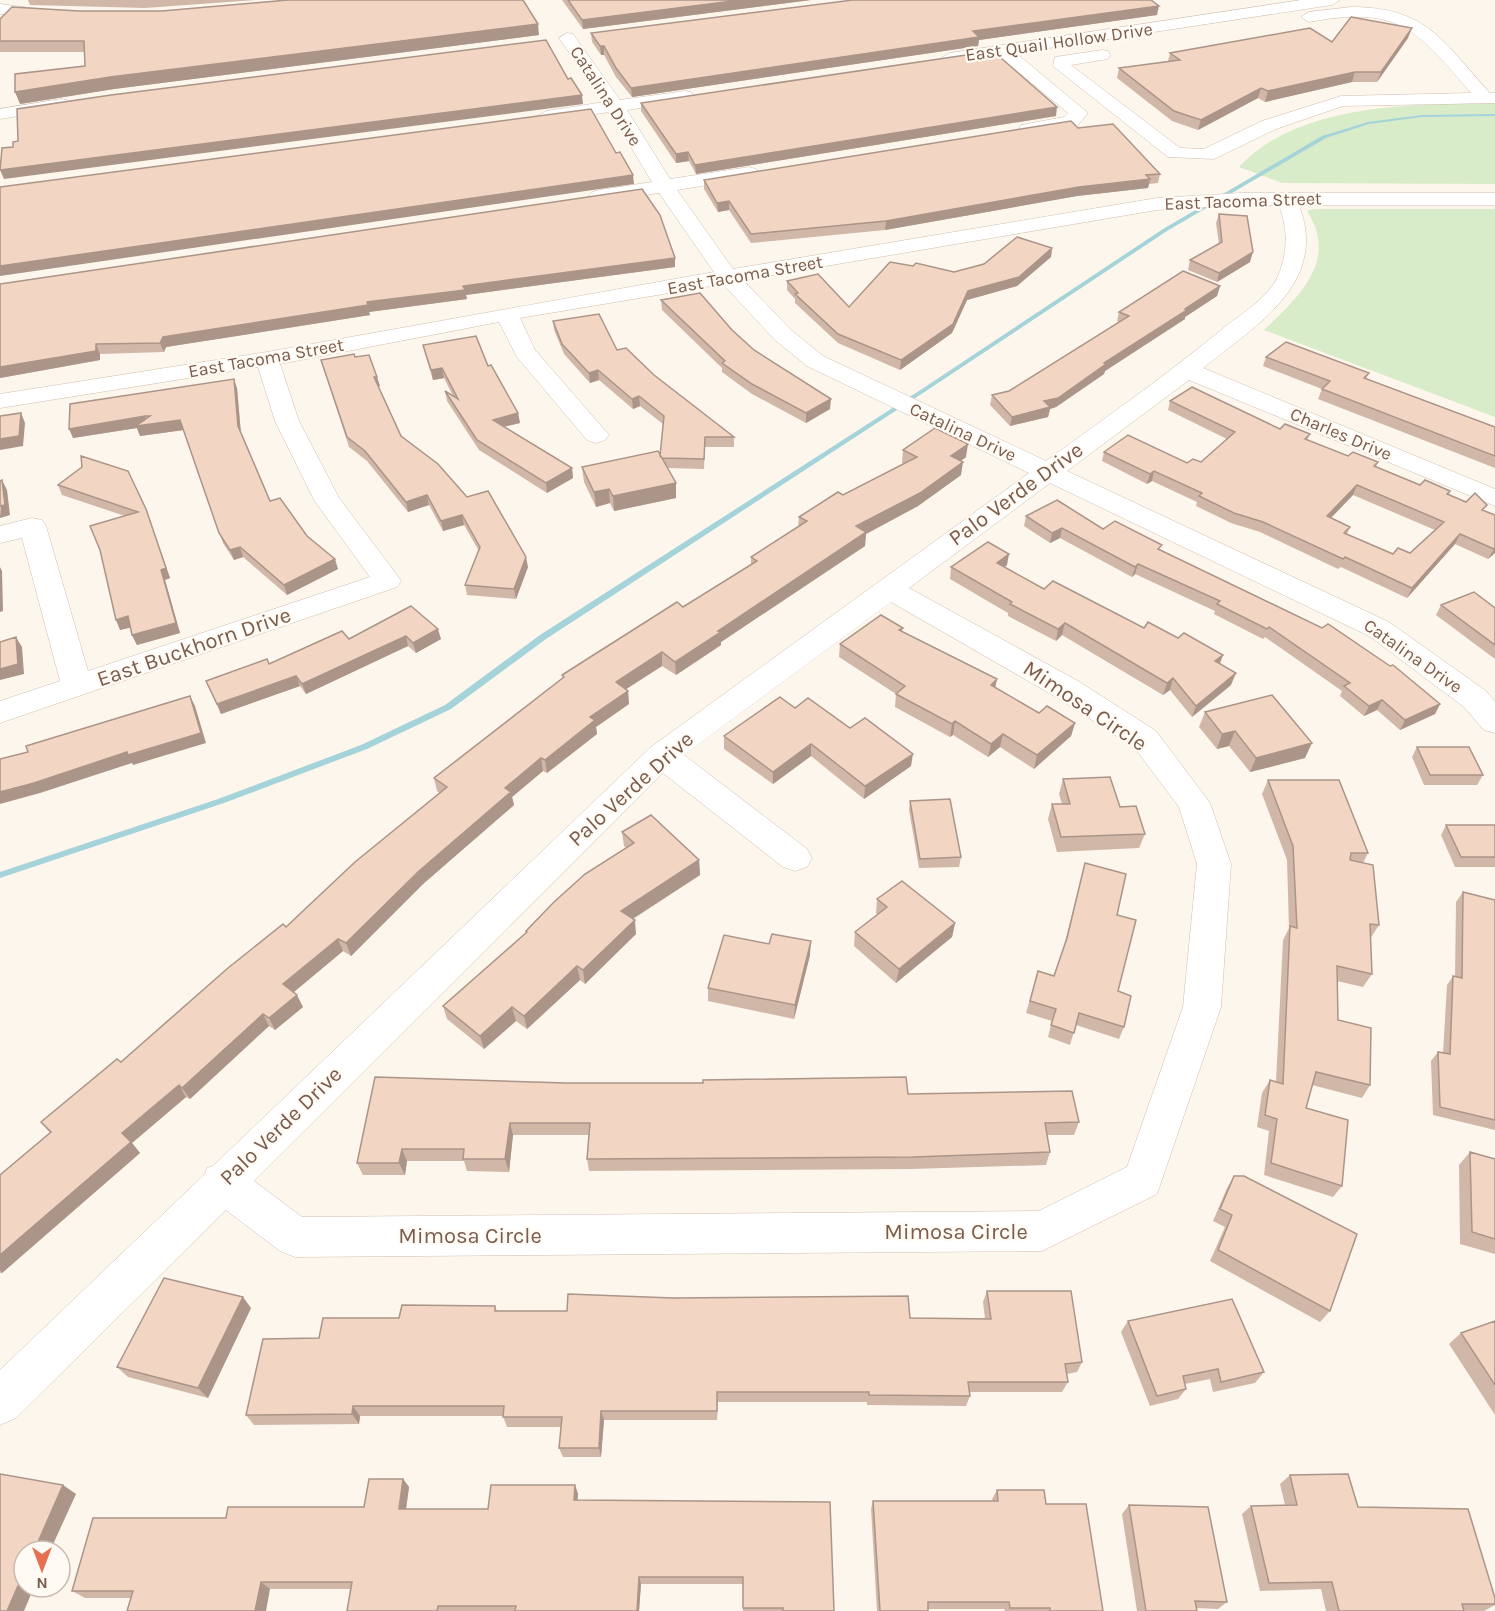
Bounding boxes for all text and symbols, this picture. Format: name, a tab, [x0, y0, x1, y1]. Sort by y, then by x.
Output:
street label: East Quail Hollow Drive	[964, 18, 1154, 66]
street label: Catalina Drive	[565, 42, 647, 150]
street label: East Tacoma Street	[1164, 187, 1322, 215]
street label: East Tacoma Street	[666, 250, 825, 300]
street label: East Tacoma Street	[187, 333, 346, 383]
street label: Catalina Drive	[906, 398, 1020, 466]
street label: Charles Drive	[1287, 403, 1395, 465]
street label: Palo Verde Drive	[944, 437, 1088, 551]
street label: East Buckhorn Drive	[94, 602, 294, 692]
street label: Catalina Drive	[1360, 614, 1466, 698]
street label: Mimosa Circle	[1018, 655, 1152, 757]
street label: Palo Verde Drive	[563, 726, 699, 852]
street label: Palo Verde Drive	[215, 1061, 347, 1191]
street label: Mimosa Circle	[884, 1219, 1028, 1245]
street label: Mimosa Circle	[398, 1223, 542, 1249]
north arrow	[12, 1539, 72, 1599]
text: N	[36, 1574, 48, 1593]

